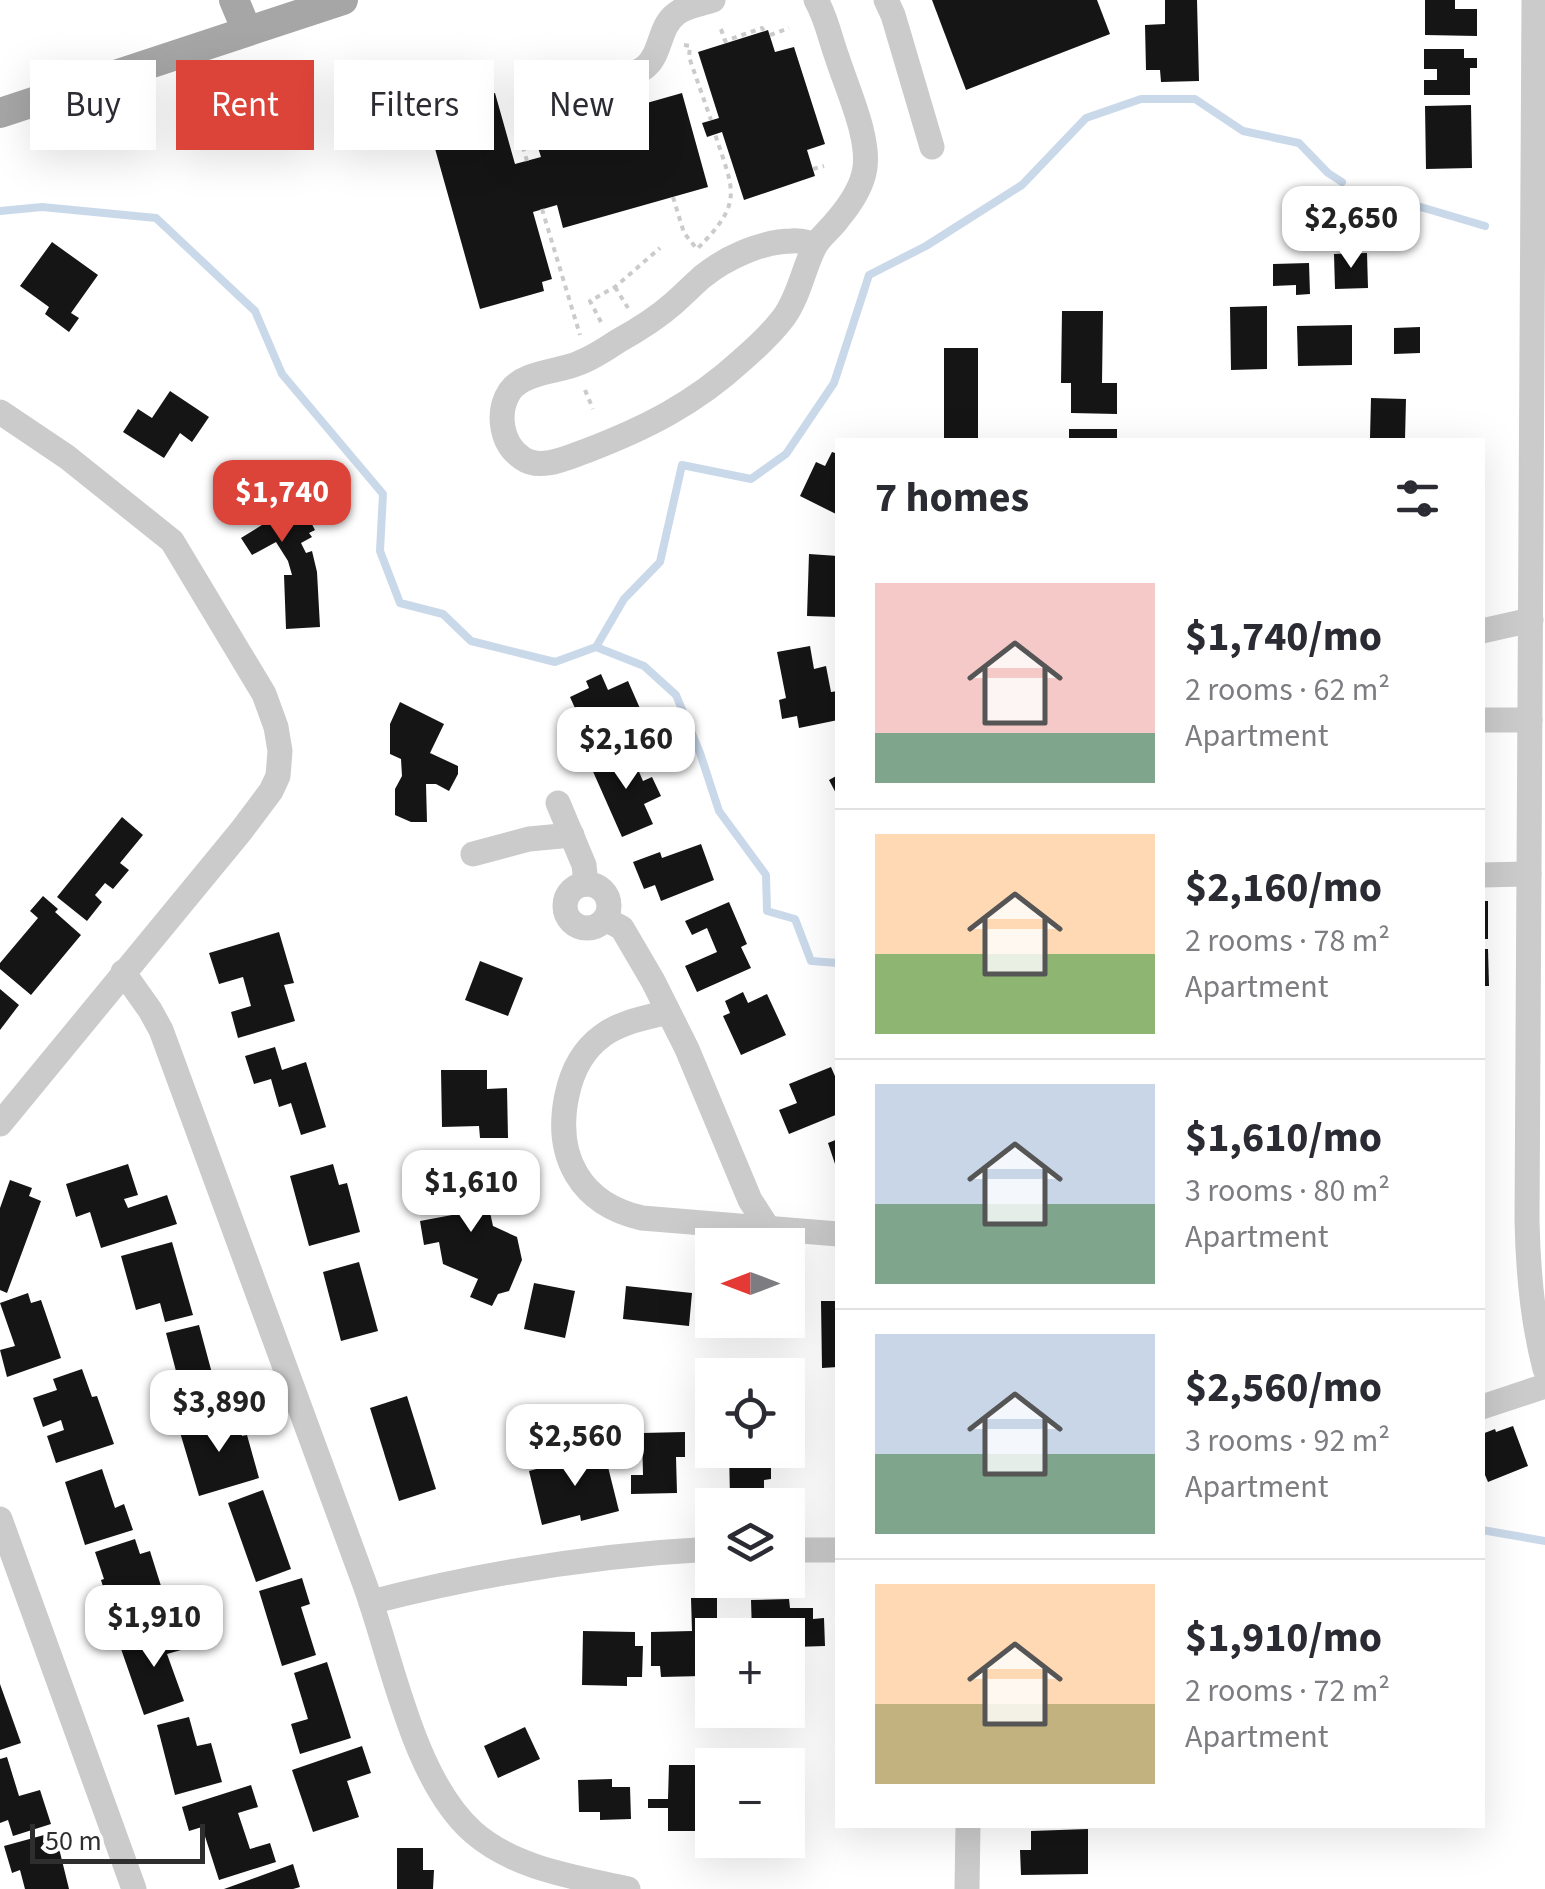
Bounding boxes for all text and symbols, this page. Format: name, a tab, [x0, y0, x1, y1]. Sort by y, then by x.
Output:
chip: Buy	[30, 60, 156, 150]
chip: Rent	[176, 60, 314, 150]
chip: Filters	[334, 60, 494, 150]
chip: New	[514, 60, 649, 150]
pin: $2,650	[1270, 186, 1432, 271]
text: $2,650	[1304, 195, 1398, 241]
pin: $1,740	[201, 460, 363, 545]
text: 7 homes	[875, 468, 1029, 528]
text: $1,740	[235, 469, 329, 515]
icon: filters	[1390, 471, 1445, 526]
text: $1,740/mo	[1185, 607, 1382, 667]
icon: home	[955, 623, 1075, 743]
text: 2 rooms · 62 m²	[1185, 667, 1390, 713]
pin: $2,160	[545, 707, 707, 792]
text: Apartment	[1185, 713, 1328, 759]
text: $2,160	[579, 716, 673, 762]
text: $2,160/mo	[1185, 858, 1382, 918]
icon: home	[955, 874, 1075, 994]
text: 2 rooms · 78 m²	[1185, 918, 1390, 964]
text: Apartment	[1185, 964, 1328, 1010]
text: $1,610/mo	[1185, 1108, 1382, 1168]
icon: home	[955, 1124, 1075, 1244]
pin: $1,610	[390, 1150, 552, 1235]
text: $1,610	[424, 1159, 518, 1205]
text: 3 rooms · 80 m²	[1185, 1168, 1390, 1214]
text: Apartment	[1185, 1214, 1328, 1260]
north arrow	[695, 1228, 805, 1338]
map controls	[695, 1228, 805, 1858]
button: locate	[695, 1358, 805, 1468]
text: $2,560/mo	[1185, 1358, 1382, 1418]
pin: $3,890	[138, 1370, 300, 1455]
icon: home	[955, 1374, 1075, 1494]
text: $3,890	[172, 1379, 266, 1425]
pin: $2,560	[494, 1404, 656, 1489]
text: $2,560	[528, 1413, 622, 1459]
text: 3 rooms · 92 m²	[1185, 1418, 1390, 1464]
text: Apartment	[1185, 1464, 1328, 1510]
button: layers	[695, 1488, 805, 1598]
pin: $1,910	[73, 1585, 235, 1670]
text: $1,910	[107, 1594, 201, 1640]
text: $1,910/mo	[1185, 1608, 1382, 1668]
button: +	[695, 1618, 805, 1728]
icon: home	[955, 1624, 1075, 1744]
text: 2 rooms · 72 m²	[1185, 1668, 1390, 1714]
text: Apartment	[1185, 1714, 1328, 1760]
button: −	[695, 1748, 805, 1858]
scale bar	[30, 1819, 205, 1864]
text: 50 m	[45, 1821, 102, 1861]

